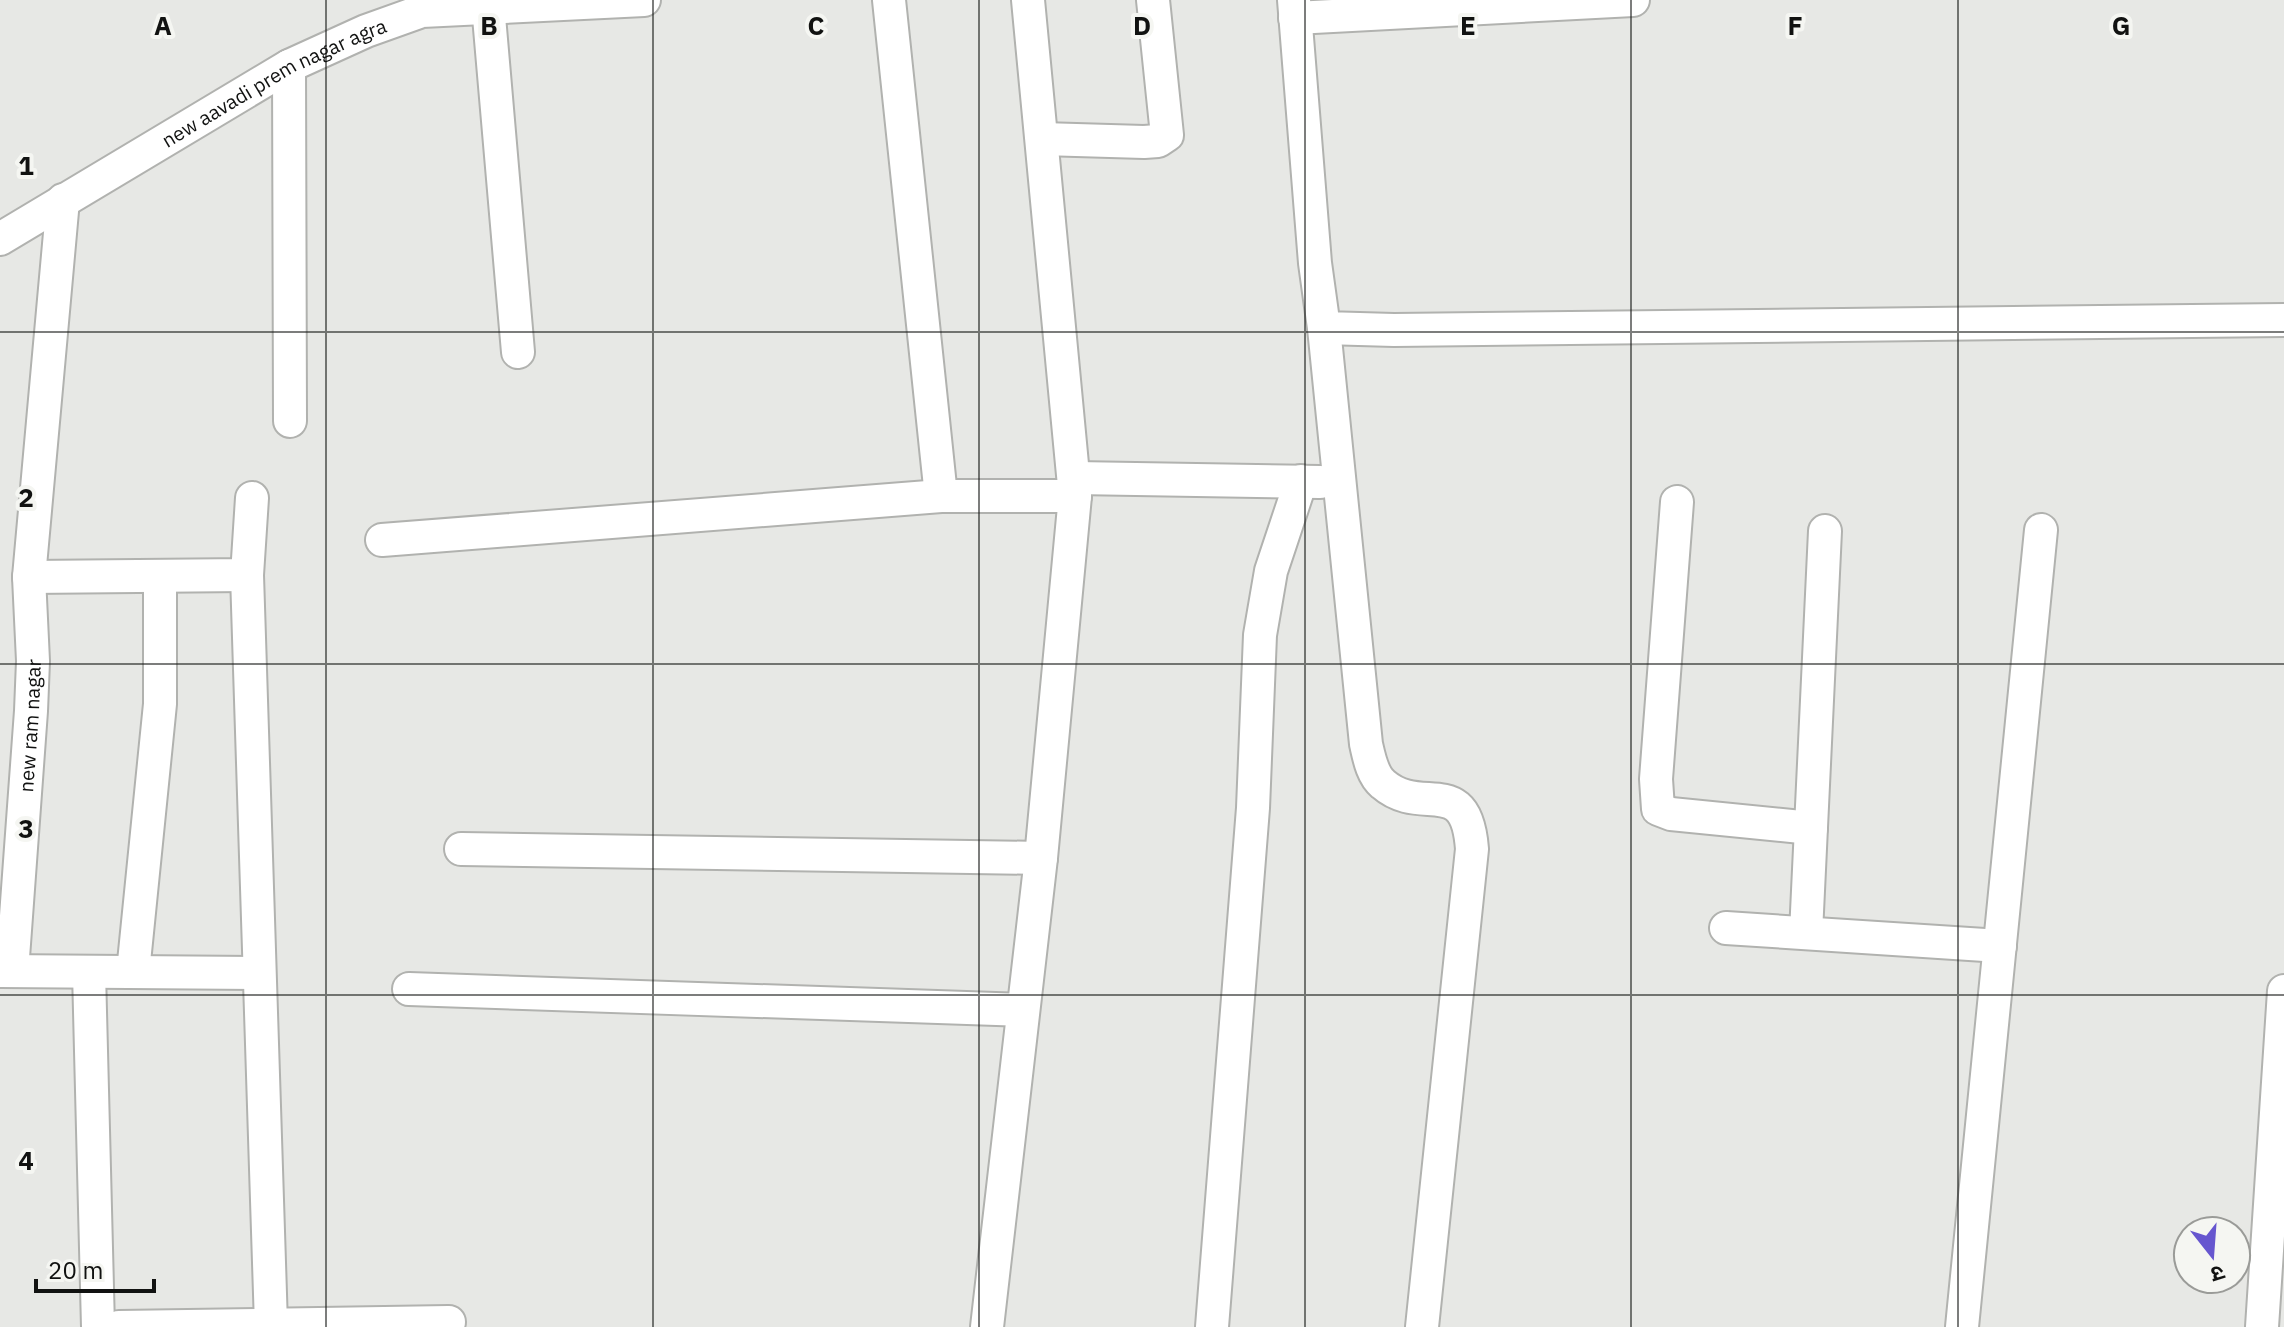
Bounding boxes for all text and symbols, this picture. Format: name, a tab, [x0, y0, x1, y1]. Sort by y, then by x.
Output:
text: A	[154, 8, 172, 42]
text: B	[480, 8, 498, 42]
text: C	[808, 8, 825, 42]
text: D	[1133, 8, 1151, 42]
text: E	[1460, 8, 1476, 42]
text: F	[1787, 8, 1803, 42]
text: G	[2112, 8, 2130, 42]
street label: new aavadi prem nagar agra	[156, 11, 390, 153]
text: 1	[18, 148, 34, 182]
text: 2	[18, 480, 34, 514]
street label: new ram nagar	[12, 659, 47, 793]
text: 3	[18, 811, 34, 845]
text: 4	[18, 1143, 34, 1177]
north arrow	[2172, 1215, 2252, 1295]
scale bar	[36, 1243, 154, 1293]
text: 20 m	[48, 1254, 103, 1286]
text: उ	[2207, 1259, 2228, 1291]

